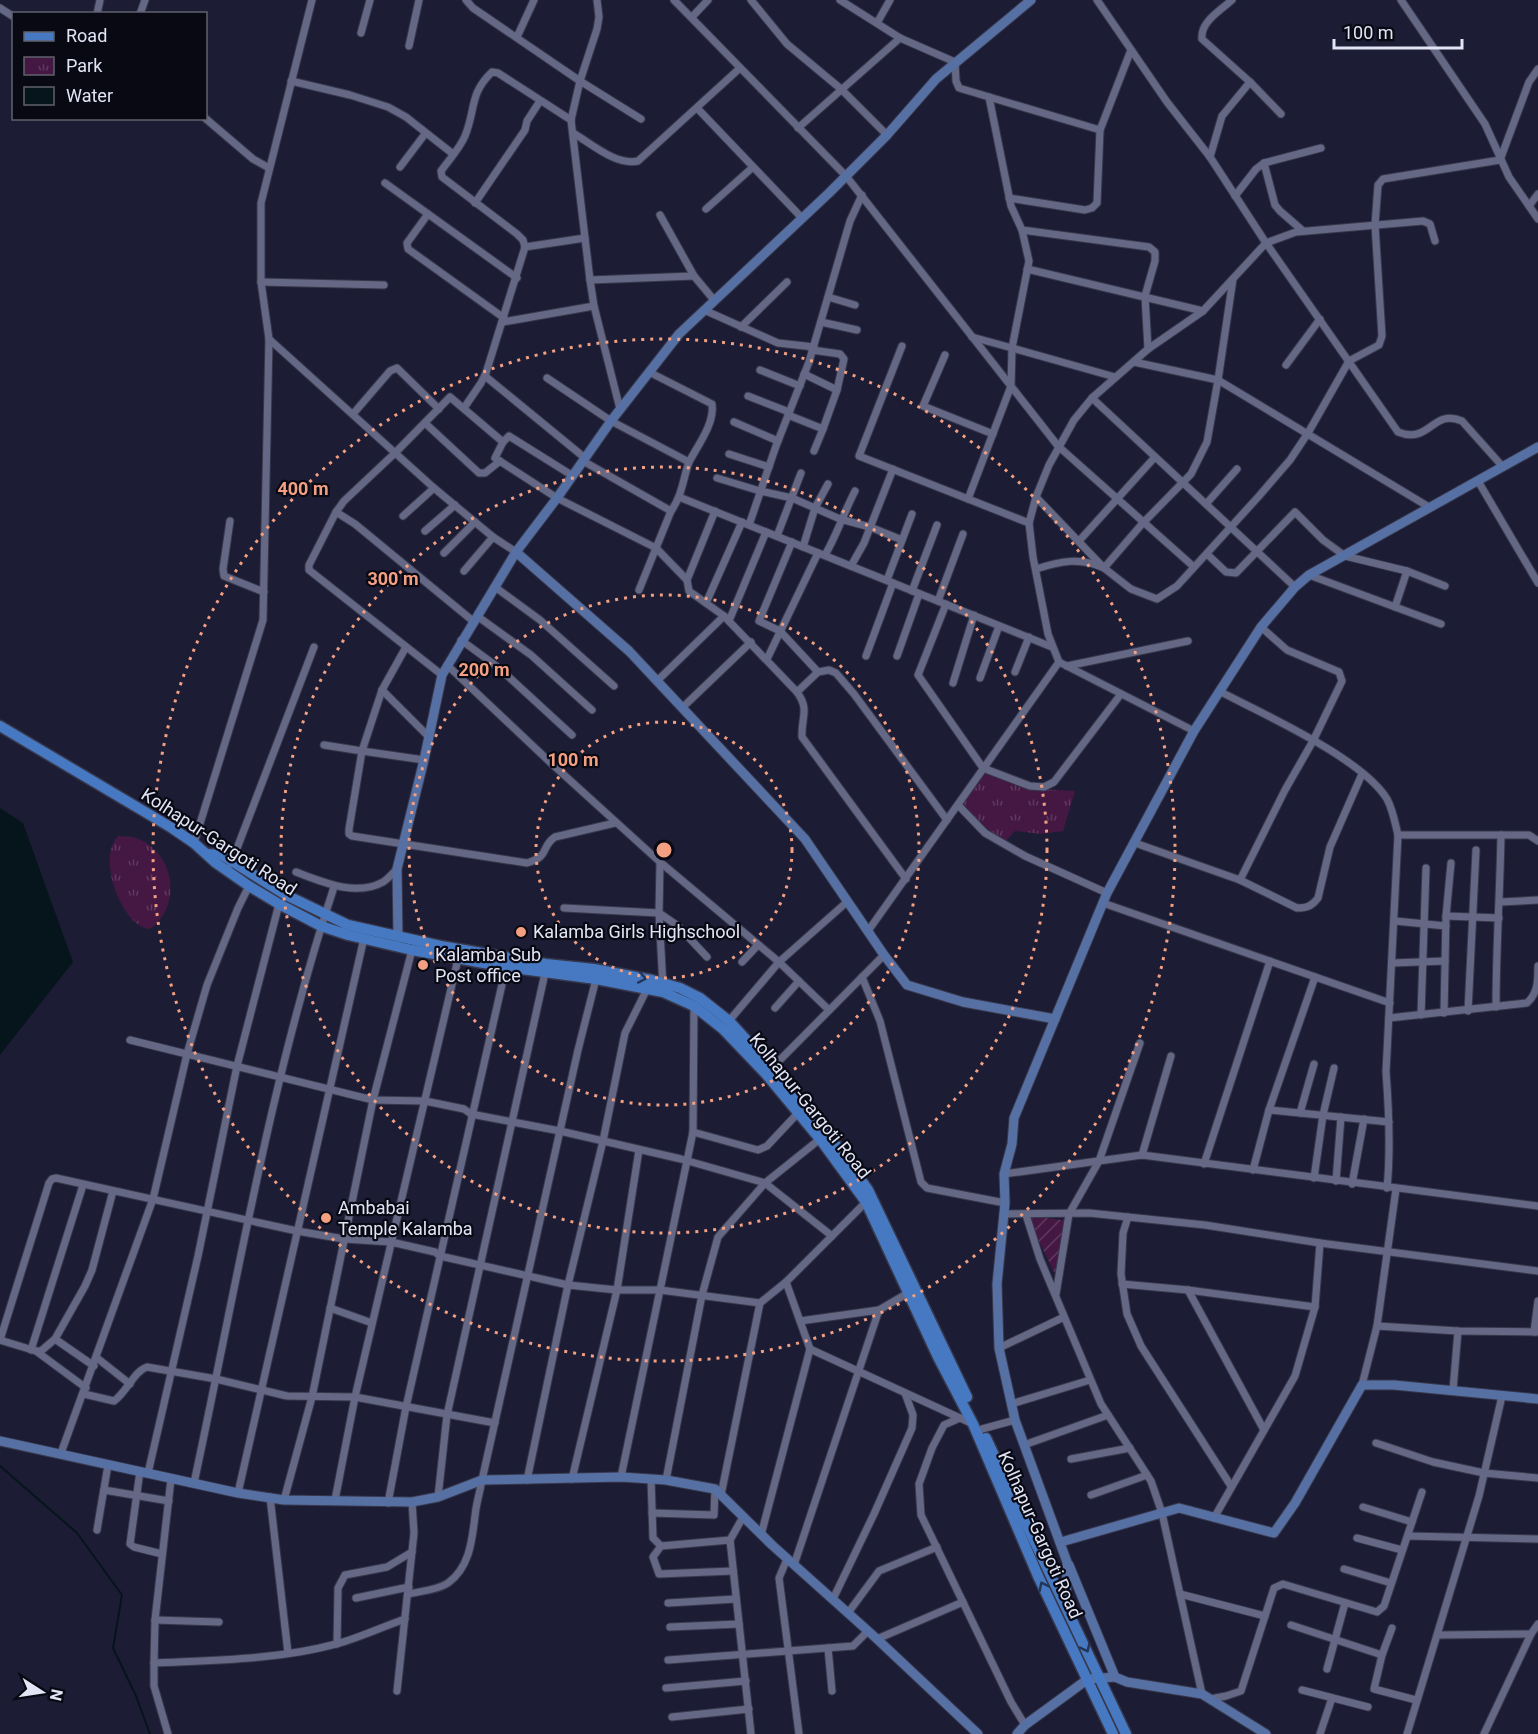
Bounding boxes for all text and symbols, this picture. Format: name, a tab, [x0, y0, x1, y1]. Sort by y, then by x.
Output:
legend	[12, 12, 207, 120]
scale bar	[1334, 12, 1462, 50]
text: 100 m	[1343, 22, 1394, 43]
text: Road	[66, 25, 107, 46]
text: Park	[66, 55, 103, 76]
text: Water	[66, 85, 113, 106]
text: 400 m	[277, 478, 329, 499]
text: 300 m	[367, 568, 419, 589]
text: 200 m	[458, 659, 510, 680]
text: 100 m	[547, 749, 599, 770]
street label: Kolhapur-Gargoti Road	[138, 784, 301, 900]
centre of rings	[654, 840, 674, 860]
place label: Kalamba Girls Highschool	[533, 921, 740, 942]
marker: Kalamba Girls Highschool	[514, 925, 528, 939]
place label: Kalamba Sub Post office	[435, 944, 541, 986]
marker: Kalamba Sub Post office	[416, 958, 430, 972]
one-way arrow	[636, 971, 646, 984]
street label: Kolhapur-Gargoti Road	[745, 1029, 875, 1183]
place label: Ambabai Temple Kalamba	[338, 1197, 473, 1239]
marker: Ambabai Temple Kalamba	[319, 1211, 333, 1225]
street label: Kolhapur-Gargoti Road	[994, 1448, 1087, 1622]
one-way arrow	[1039, 1582, 1051, 1593]
one-way arrow	[1078, 1641, 1090, 1652]
north arrow	[12, 1662, 72, 1722]
text: N	[46, 1688, 67, 1703]

